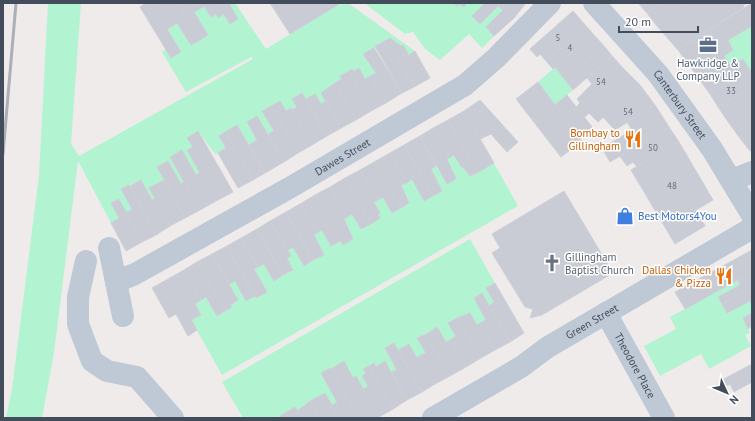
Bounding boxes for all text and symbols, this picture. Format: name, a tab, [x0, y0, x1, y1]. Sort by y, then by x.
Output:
scale bar	[619, 8, 698, 34]
text: 20 m	[625, 14, 651, 29]
house number: 5	[556, 32, 561, 43]
office icon: Hawkridge & Company LLP	[698, 35, 718, 55]
house number: 4	[568, 42, 573, 53]
place label: Hawkridge & Company LLP	[676, 56, 740, 83]
street label: Canterbury Street	[650, 67, 710, 142]
house number: 54	[596, 76, 606, 87]
house number: 33	[726, 85, 736, 96]
house number: 54	[623, 106, 633, 117]
place label: Bombay to Gillingham	[569, 126, 620, 153]
restaurant icon: Bombay to Gillingham	[623, 129, 643, 149]
street label: Dawes Street	[312, 135, 373, 178]
house number: 50	[648, 142, 658, 153]
house number: 48	[667, 180, 677, 191]
shop icon: Best Motors4You	[615, 206, 635, 226]
place label: Best Motors4You	[638, 209, 717, 223]
place label: Gillingham Baptist Church	[565, 250, 634, 277]
church icon: Gillingham Baptist Church	[542, 253, 562, 273]
place label: Dallas Chicken & Pizza	[642, 263, 711, 290]
restaurant icon: Dallas Chicken & Pizza	[714, 266, 734, 286]
street label: Green Street	[563, 301, 621, 342]
street label: Theodore Place	[611, 330, 659, 401]
north arrow	[707, 373, 747, 413]
text: N	[727, 392, 742, 407]

